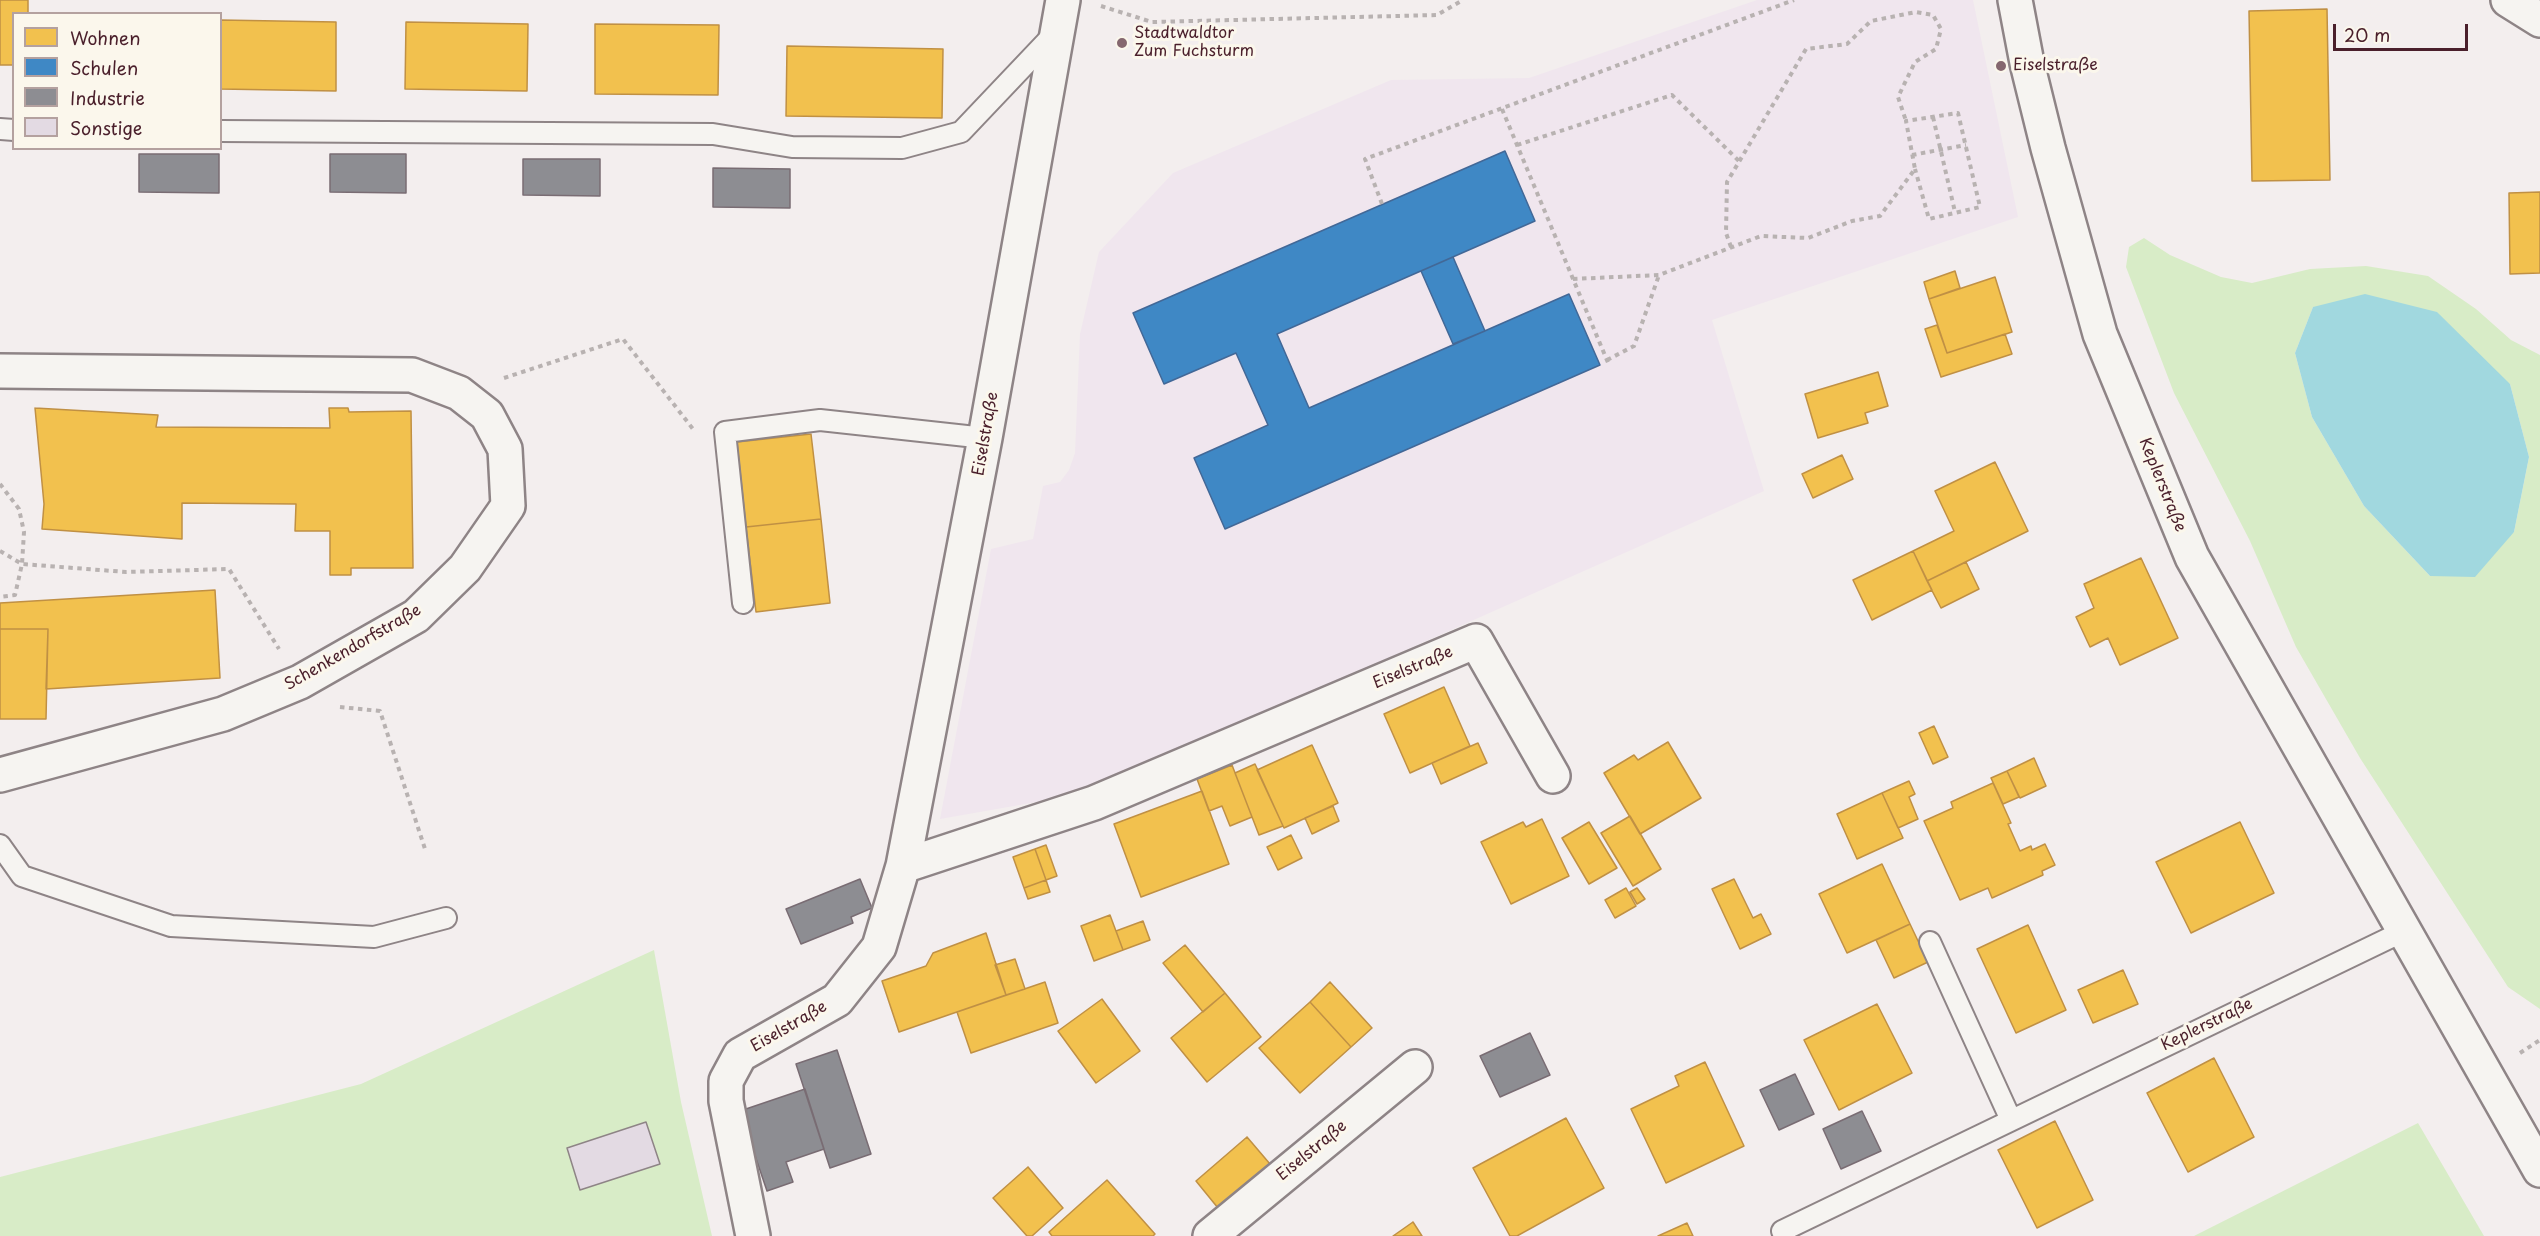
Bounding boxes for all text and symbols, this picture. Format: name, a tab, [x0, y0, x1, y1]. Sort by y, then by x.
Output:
legend	[12, 12, 222, 150]
scale bar	[2336, 12, 2471, 50]
text: 20 m	[2344, 21, 2390, 48]
text: Wohnen	[70, 24, 141, 51]
place label: Stadtwaldtor Zum Fuchsturm	[1134, 24, 1254, 62]
marker: Stadtwaldtor Zum Fuchsturm	[1115, 36, 1129, 50]
text: Schulen	[70, 54, 138, 81]
place label: Eiselstraße	[2013, 56, 2098, 76]
marker: Eiselstraße	[1994, 59, 2008, 73]
text: Industrie	[70, 84, 145, 111]
text: Sonstige	[70, 114, 142, 141]
street label: Eiselstraße	[969, 391, 1003, 477]
street label: Keplerstraße	[2134, 435, 2190, 535]
street label: Schenkendorfstraße	[281, 601, 425, 695]
street label: Eiselstraße	[1370, 643, 1456, 693]
street label: Keplerstraße	[2158, 995, 2256, 1055]
street label: Eiselstraße	[747, 997, 831, 1057]
street label: Eiselstraße	[1273, 1117, 1351, 1185]

